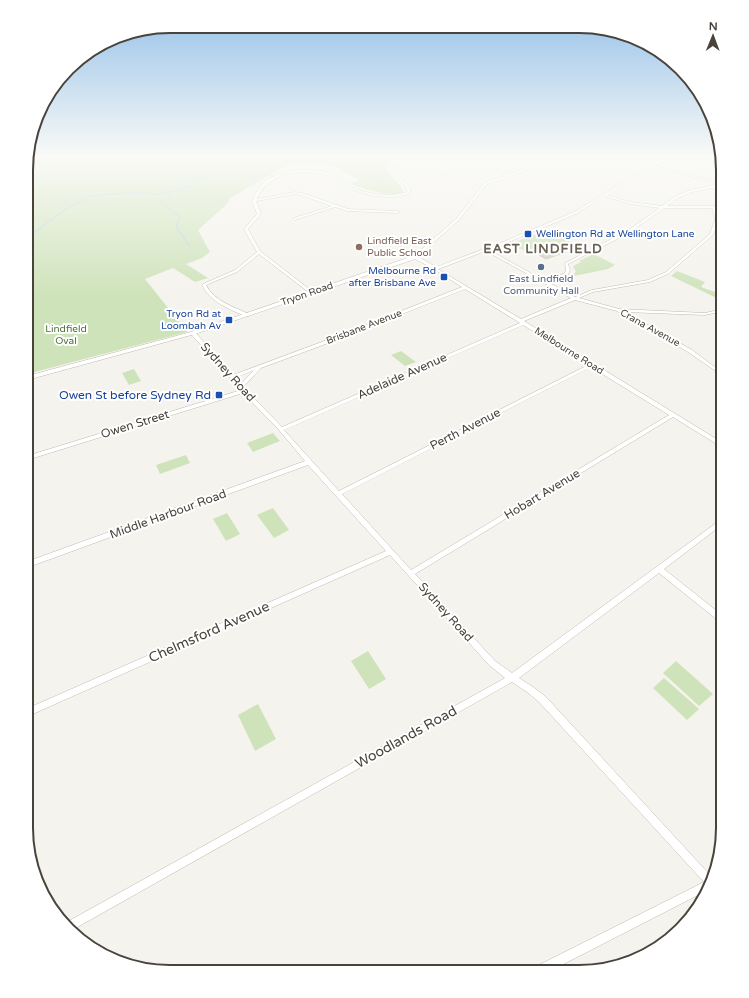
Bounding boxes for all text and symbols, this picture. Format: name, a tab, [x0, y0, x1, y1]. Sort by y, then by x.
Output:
north arrow	[693, 16, 733, 56]
text: N	[709, 20, 718, 33]
place label: Wellington Rd at Wellington Lane	[536, 228, 695, 240]
marker: Wellington Rd at Wellington Lane	[523, 229, 533, 239]
place label: Lindfield East Public School	[367, 235, 432, 259]
district label: EAST LINDFIELD	[483, 241, 603, 257]
marker: Lindfield East Public School	[354, 242, 364, 252]
marker: East Lindfield Community Hall	[536, 262, 546, 272]
place label: Melbourne Rd after Brisbane Ave	[349, 265, 436, 289]
marker: Melbourne Rd after Brisbane Ave	[439, 272, 449, 282]
place label: East Lindfield Community Hall	[503, 273, 579, 297]
street label: Tryon Road	[279, 279, 335, 309]
street label: Brisbane Avenue	[324, 307, 404, 347]
street label: Crana Avenue	[618, 307, 682, 350]
place label: Tryon Rd at Loombah Av	[161, 308, 222, 332]
marker: Tryon Rd at Loombah Av	[224, 315, 234, 325]
park label: Lindfield Oval	[45, 323, 87, 347]
street label: Melbourne Road	[532, 325, 606, 377]
street label: Sydney Road	[198, 340, 258, 404]
street label: Adelaide Avenue	[355, 350, 449, 402]
place label: Owen St before Sydney Rd	[59, 388, 211, 402]
marker: Owen St before Sydney Rd	[214, 390, 224, 400]
street label: Perth Avenue	[427, 405, 503, 453]
street label: Owen Street	[99, 407, 171, 441]
street label: Hobart Avenue	[502, 466, 583, 522]
street label: Middle Harbour Road	[108, 486, 228, 542]
street label: Sydney Road	[416, 580, 476, 644]
street label: Chelmsford Avenue	[146, 598, 272, 666]
street label: Woodlands Road	[352, 702, 460, 772]

